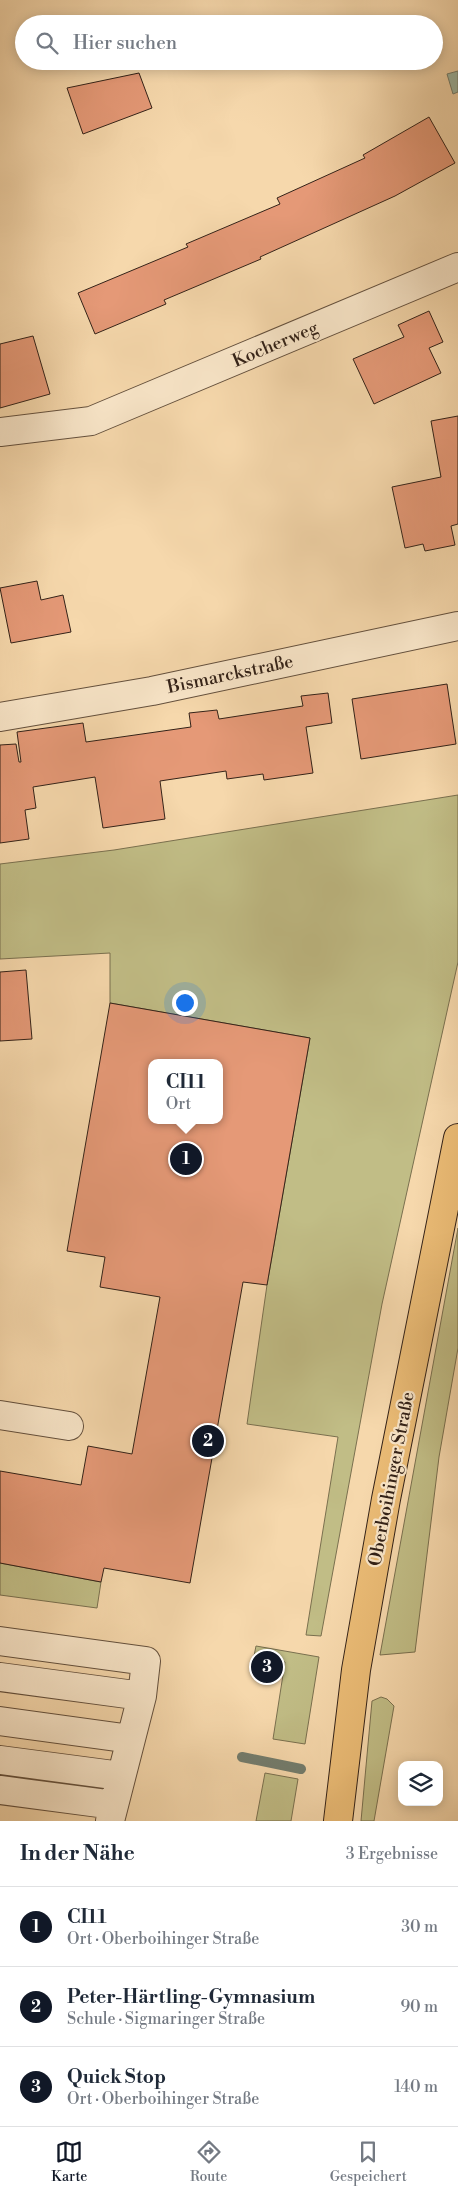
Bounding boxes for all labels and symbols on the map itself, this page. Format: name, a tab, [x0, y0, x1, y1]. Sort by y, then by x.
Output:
street label: Kocherweg	[229, 316, 322, 373]
street label: Bismarckstraße	[164, 650, 295, 699]
your location	[172, 990, 198, 1016]
pin: 1	[170, 1140, 202, 1178]
street label: Oberboihinger Straße	[363, 1390, 420, 1568]
pin: 2	[192, 1422, 224, 1460]
pin: 3	[251, 1648, 283, 1686]

